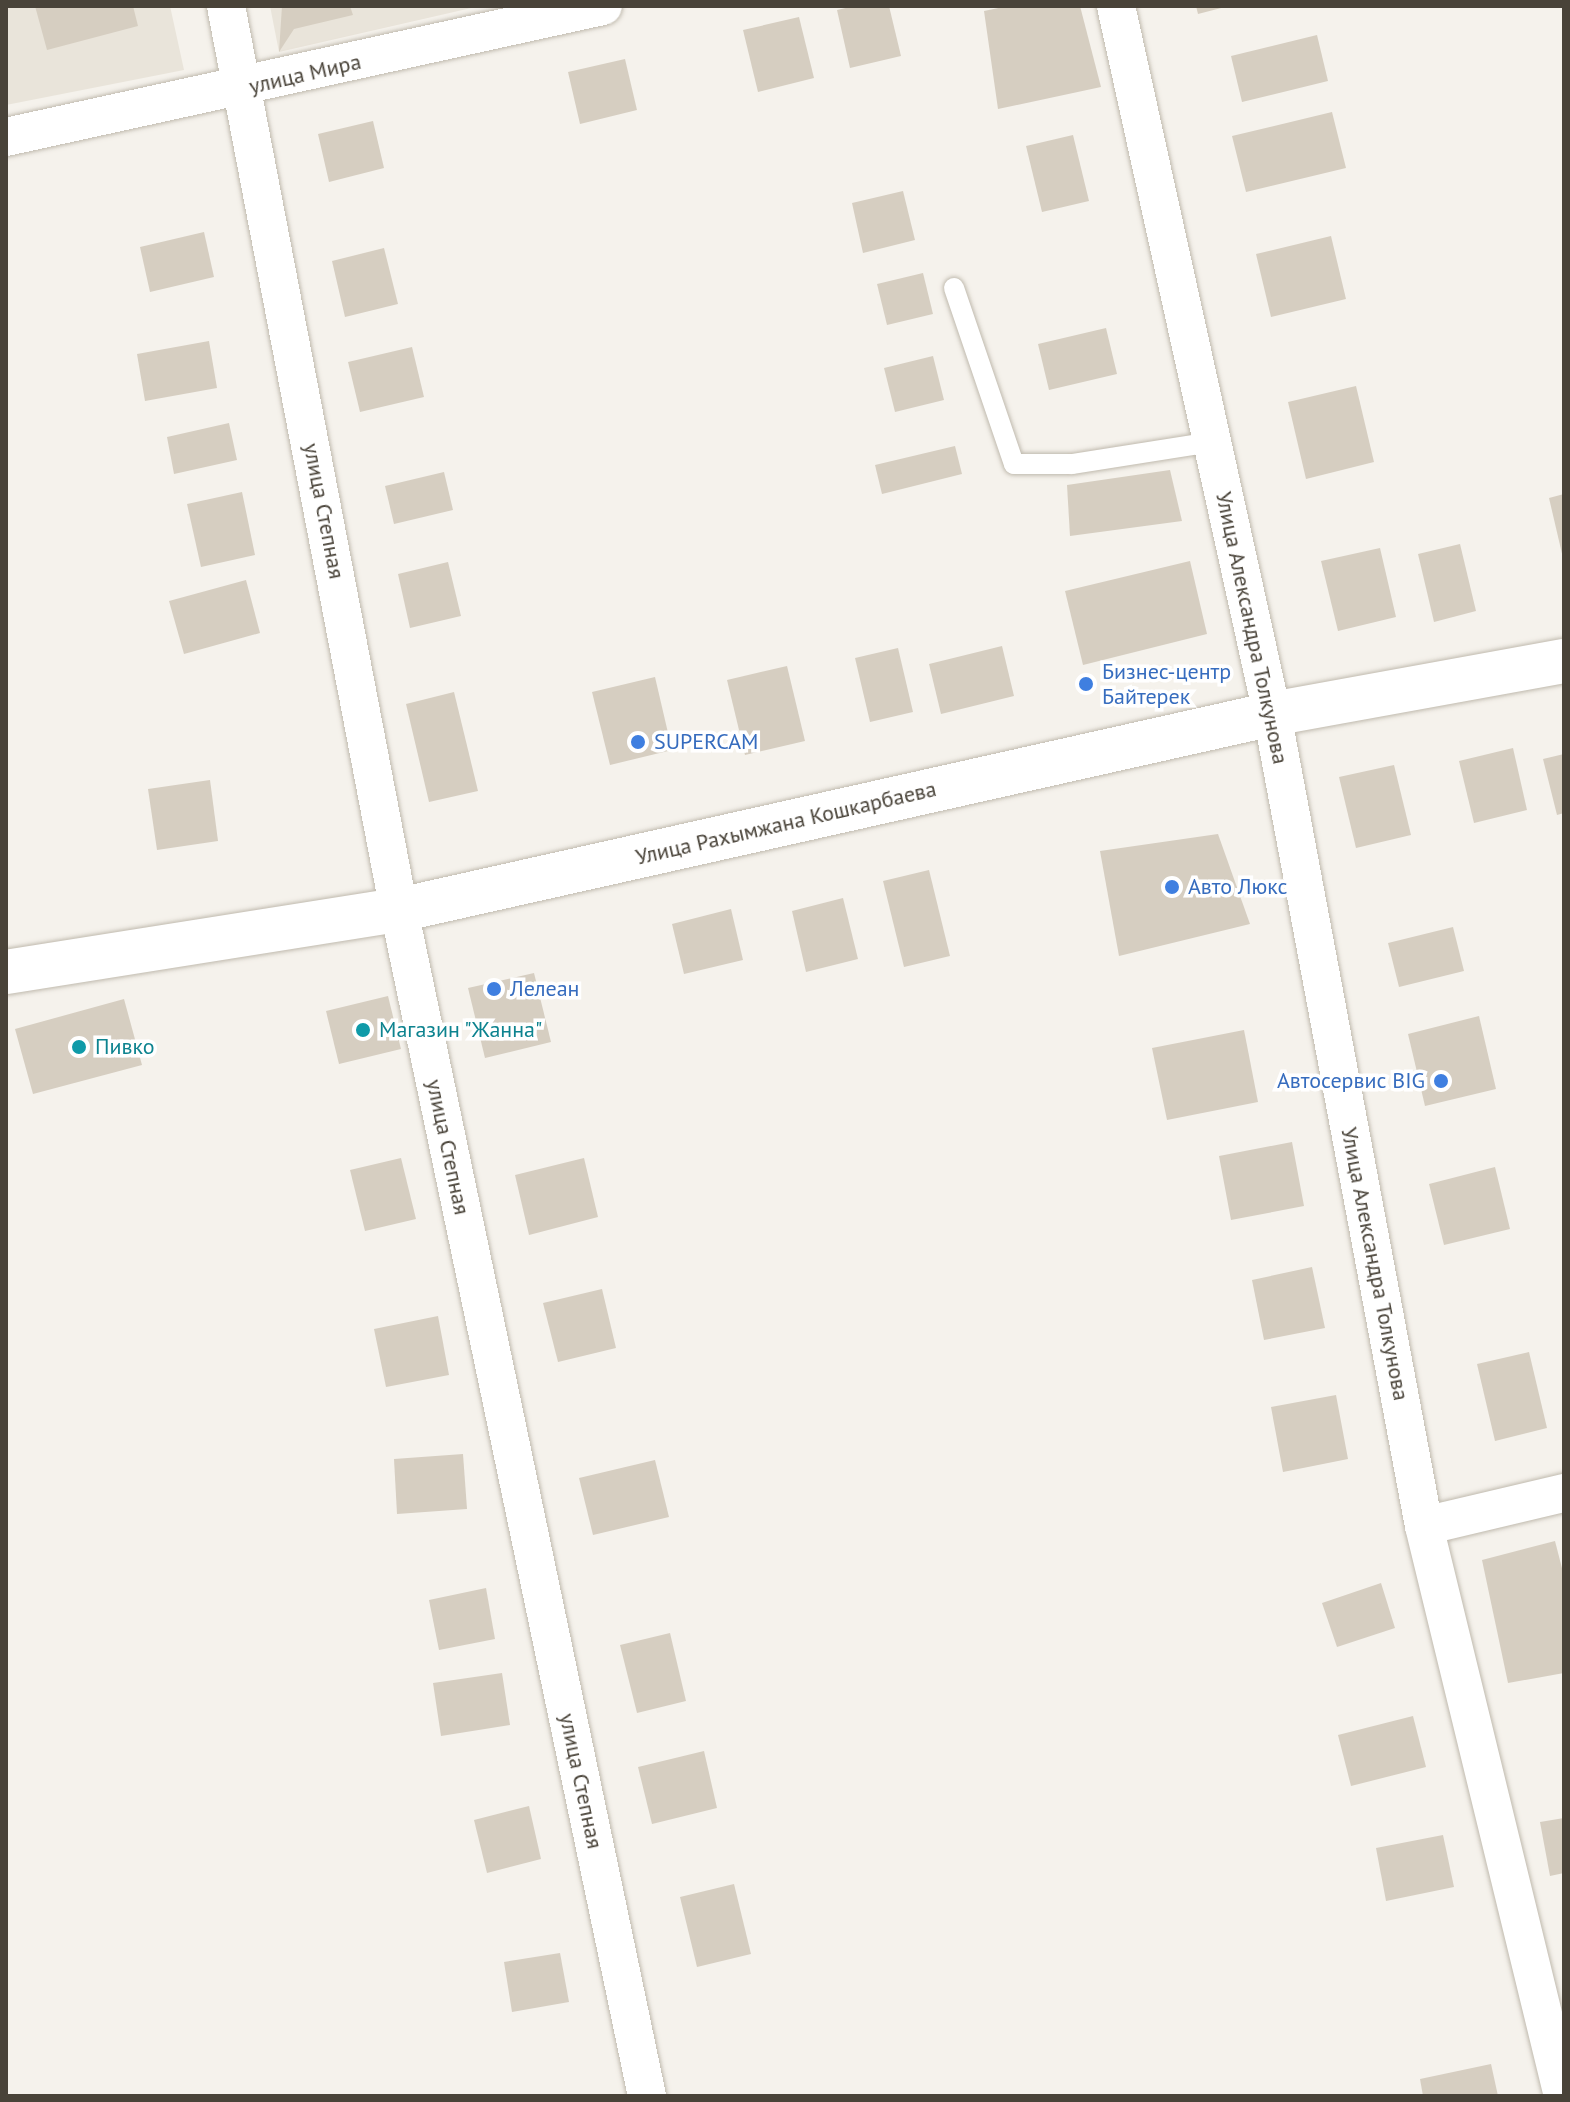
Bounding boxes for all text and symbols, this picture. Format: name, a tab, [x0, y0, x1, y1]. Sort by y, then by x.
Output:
street label: улица Мира	[246, 48, 364, 100]
street label: улица Степная	[298, 441, 350, 581]
street label: Улица Александра Толкунова	[1210, 489, 1294, 767]
place label: Бизнес-центр Байтерек	[1102, 658, 1231, 710]
marker: Бизнес-центр Байтерек	[1077, 675, 1095, 693]
place label: SUPERCAM	[654, 729, 758, 755]
marker: SUPERCAM	[629, 733, 647, 751]
street label: Улица Рахымжана Кошкарбаева	[633, 776, 939, 870]
place label: Авто Люкс	[1188, 874, 1288, 900]
marker: Авто Люкс	[1163, 878, 1181, 896]
place label: Лелеан	[510, 976, 579, 1002]
marker: Лелеан	[485, 980, 503, 998]
place label: Магазин "Жанна"	[379, 1017, 544, 1043]
marker: Магазин "Жанна"	[354, 1021, 372, 1039]
place label: Пивко	[95, 1034, 155, 1060]
marker: Пивко	[70, 1038, 88, 1056]
place label: Автосервис BIG	[1277, 1068, 1425, 1094]
marker: Автосервис BIG	[1432, 1072, 1450, 1090]
street label: улица Степная	[421, 1077, 475, 1217]
street label: Улица Александра Толкунова	[1335, 1124, 1415, 1404]
street label: улица Степная	[554, 1711, 608, 1851]

